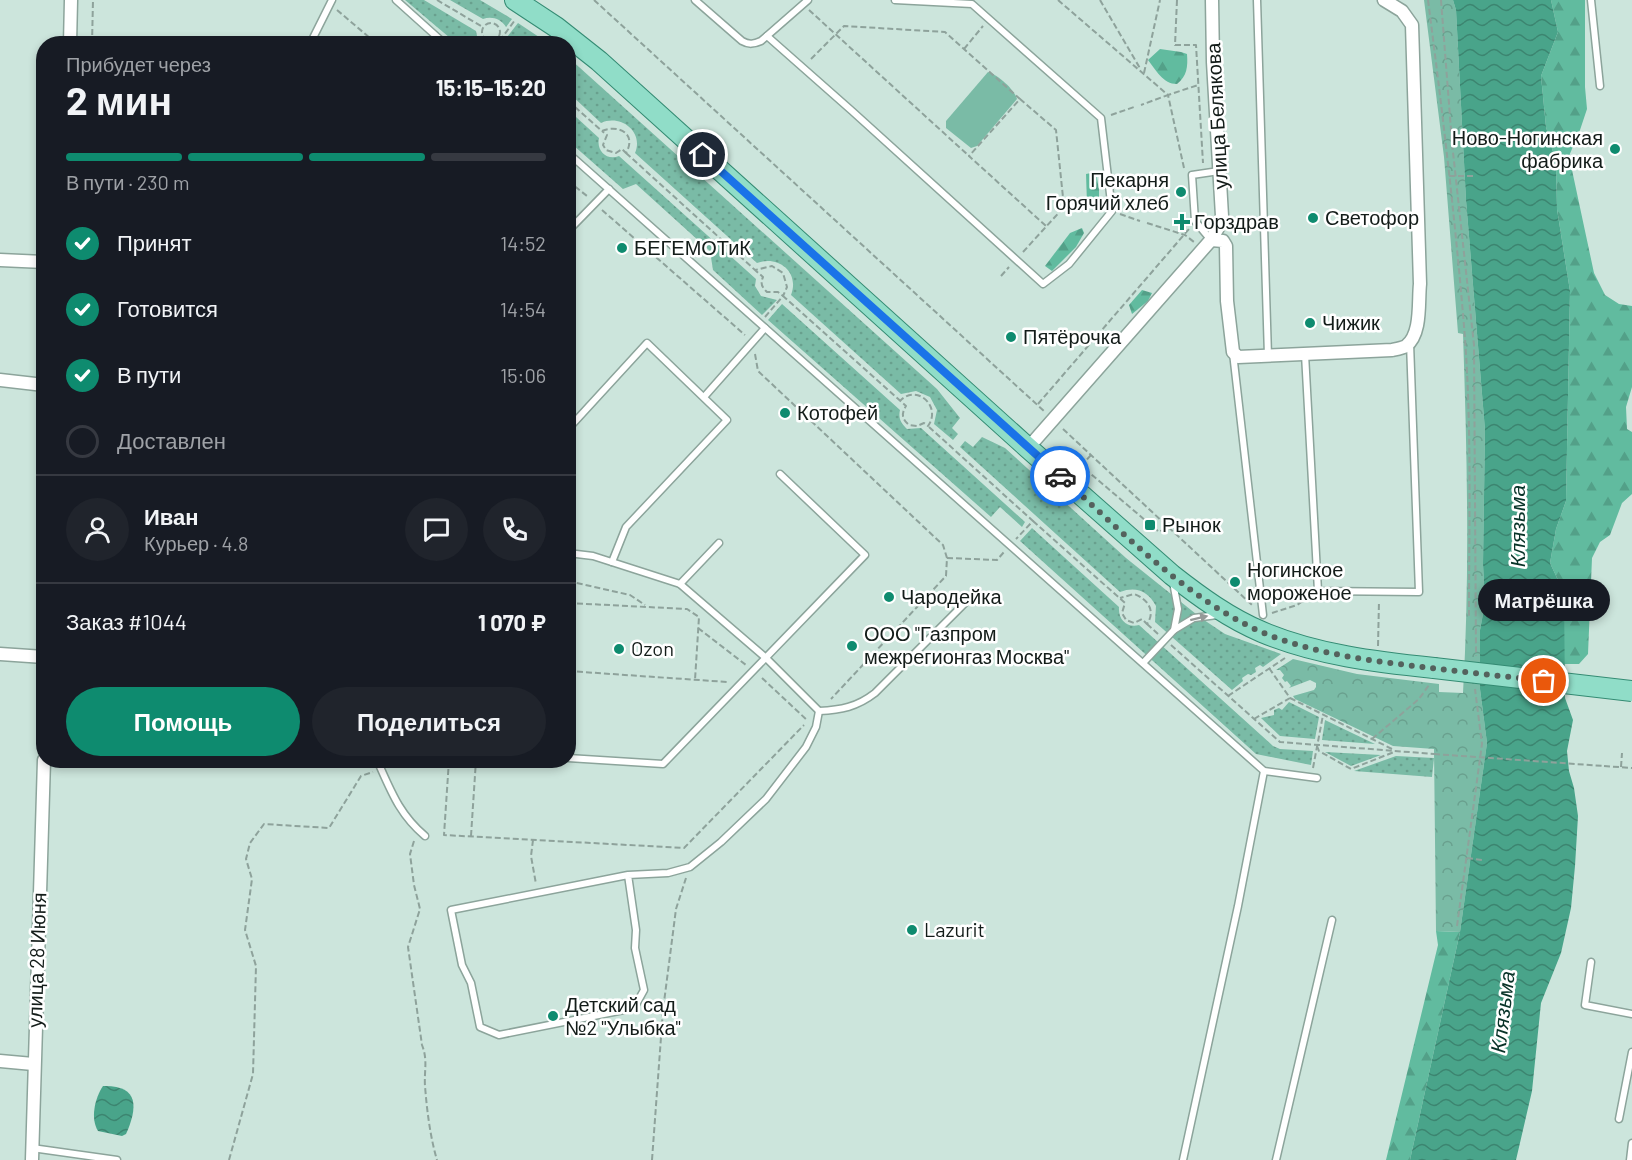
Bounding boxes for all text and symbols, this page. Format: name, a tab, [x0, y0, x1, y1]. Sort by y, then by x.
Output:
street label: улица Белякова	[1200, 41, 1232, 190]
text: Прибудет через	[66, 52, 211, 76]
text: 15:15–15:20	[436, 74, 546, 100]
text: 2 мин	[66, 76, 172, 123]
place label: Ново-Ногинская фабрика	[1452, 125, 1604, 172]
pin	[677, 129, 728, 180]
icon: home	[686, 138, 719, 171]
marker: Ново-Ногинская фабрика	[1608, 142, 1622, 156]
place label: Пекарня Горячий хлеб	[1046, 167, 1169, 214]
text: В пути · 230 m	[66, 170, 189, 194]
marker: Пекарня Горячий хлеб	[1174, 185, 1188, 199]
place label: Светофор	[1325, 205, 1419, 229]
place label: Горздрав	[1194, 209, 1279, 233]
marker: Светофор	[1306, 211, 1320, 225]
marker: Горздрав	[1175, 215, 1189, 229]
icon: check	[66, 227, 99, 260]
text: Принят	[117, 229, 191, 255]
text: 14:52	[500, 231, 546, 255]
place label: БЕГЕМОТиК	[634, 235, 751, 259]
marker: БЕГЕМОТиК	[615, 241, 629, 255]
icon: check	[66, 293, 99, 326]
text: Готовится	[117, 295, 218, 321]
text: 14:54	[500, 297, 546, 321]
place label: Чижик	[1322, 310, 1380, 334]
marker: Чижик	[1303, 316, 1317, 330]
place label: Пятёрочка	[1023, 324, 1122, 348]
marker: Пятёрочка	[1004, 330, 1018, 344]
icon: check	[66, 359, 99, 392]
text: В пути	[117, 361, 181, 387]
text: 15:06	[500, 363, 546, 387]
place label: Котофей	[797, 400, 878, 424]
marker: Котофей	[778, 406, 792, 420]
text: Доставлен	[117, 427, 226, 453]
courier	[1030, 446, 1090, 506]
icon: car	[1044, 460, 1077, 493]
water label: Клязьма	[1504, 485, 1529, 567]
button: person	[66, 498, 129, 561]
button: chat	[405, 498, 468, 561]
button: phone	[483, 498, 546, 561]
text: Иван	[144, 503, 199, 529]
place label: Рынок	[1162, 512, 1221, 536]
marker: Рынок	[1143, 518, 1157, 532]
text: Курьер · 4.8	[144, 531, 248, 555]
place label: Ногинское мороженое	[1247, 557, 1352, 604]
marker: Ногинское мороженое	[1228, 575, 1242, 589]
callout: Матрёшка	[1478, 579, 1610, 621]
place label: Чародейка	[901, 584, 1002, 608]
text: Матрёшка	[1495, 588, 1593, 612]
marker: Чародейка	[882, 590, 896, 604]
text: Заказ #1044	[66, 608, 187, 634]
text: 1 070 ₽	[478, 609, 546, 635]
one-way arrow	[1190, 613, 1208, 623]
place label: ООО "Газпром межрегионгаз Москва"	[864, 621, 1069, 668]
place label: Ozon	[631, 636, 674, 660]
marker: ООО "Газпром межрегионгаз Москва"	[845, 639, 859, 653]
marker: Ozon	[612, 642, 626, 656]
pin	[1518, 655, 1569, 706]
icon: bag	[1527, 664, 1560, 697]
button: Помощь	[66, 687, 300, 756]
button: Поделиться	[312, 687, 546, 756]
street label: улица 28 Июня	[22, 892, 50, 1028]
place label: Lazurit	[924, 917, 985, 941]
marker: Lazurit	[905, 923, 919, 937]
water label: Клязьма	[1484, 969, 1519, 1054]
place label: Детский сад №2 "Улыбка"	[565, 992, 681, 1039]
marker: Детский сад №2 "Улыбка"	[546, 1009, 560, 1023]

